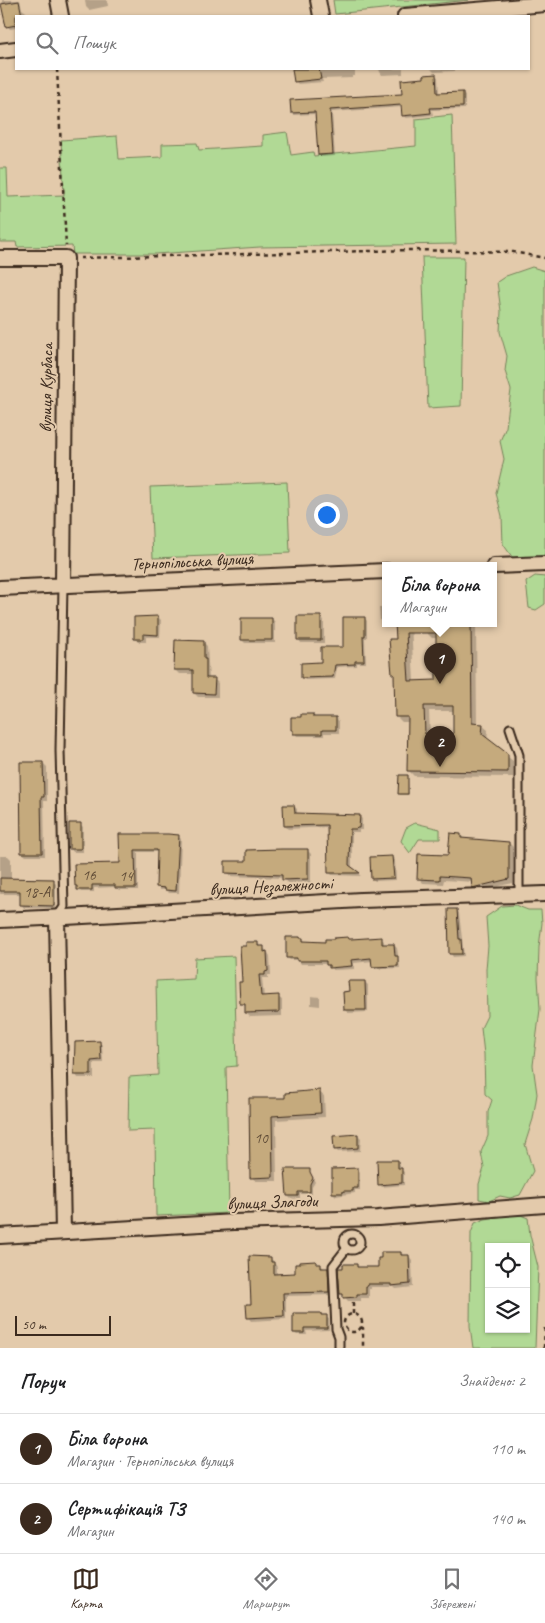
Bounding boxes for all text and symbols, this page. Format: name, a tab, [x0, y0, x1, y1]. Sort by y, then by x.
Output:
search box	[15, 15, 530, 70]
icon: search	[33, 29, 61, 57]
text: Пошук	[73, 31, 115, 55]
street label: вулиця Курбаса	[34, 341, 58, 433]
your location	[314, 502, 340, 528]
street label: Тернопільська вулиця	[130, 547, 255, 575]
popup	[382, 562, 497, 627]
text: Біла ворона	[400, 573, 479, 597]
text: Магазин	[400, 597, 446, 617]
pin: 1	[424, 643, 456, 684]
pin: 2	[424, 726, 456, 767]
house number: 16	[82, 866, 97, 885]
house number: 14	[119, 867, 134, 886]
street label: вулиця Незалежності	[209, 872, 336, 901]
house number: 18-А	[24, 883, 51, 902]
house number: 10	[254, 1129, 269, 1148]
street label: вулиця Злагоди	[227, 1189, 319, 1215]
map controls	[485, 1243, 530, 1333]
button: locate	[485, 1243, 530, 1288]
button: layers	[485, 1288, 530, 1333]
scale bar	[15, 1313, 111, 1336]
text: 50 m	[22, 1316, 46, 1333]
text: Поруч	[20, 1368, 65, 1394]
text: Знайдено: 2	[459, 1371, 525, 1391]
text: Біла ворона	[67, 1427, 147, 1451]
text: 1	[32, 1439, 40, 1459]
text: 110 m	[491, 1439, 525, 1459]
text: Магазин · Тернопільська вулиця	[67, 1451, 233, 1471]
text: Сертифікація ТЗ	[67, 1497, 185, 1521]
text: 2	[32, 1509, 40, 1529]
text: 140 m	[491, 1509, 525, 1529]
text: Магазин	[67, 1521, 114, 1541]
tab: Карта	[70, 1565, 102, 1612]
tab: Маршрут	[243, 1565, 289, 1612]
tab: Збережені	[429, 1565, 475, 1612]

